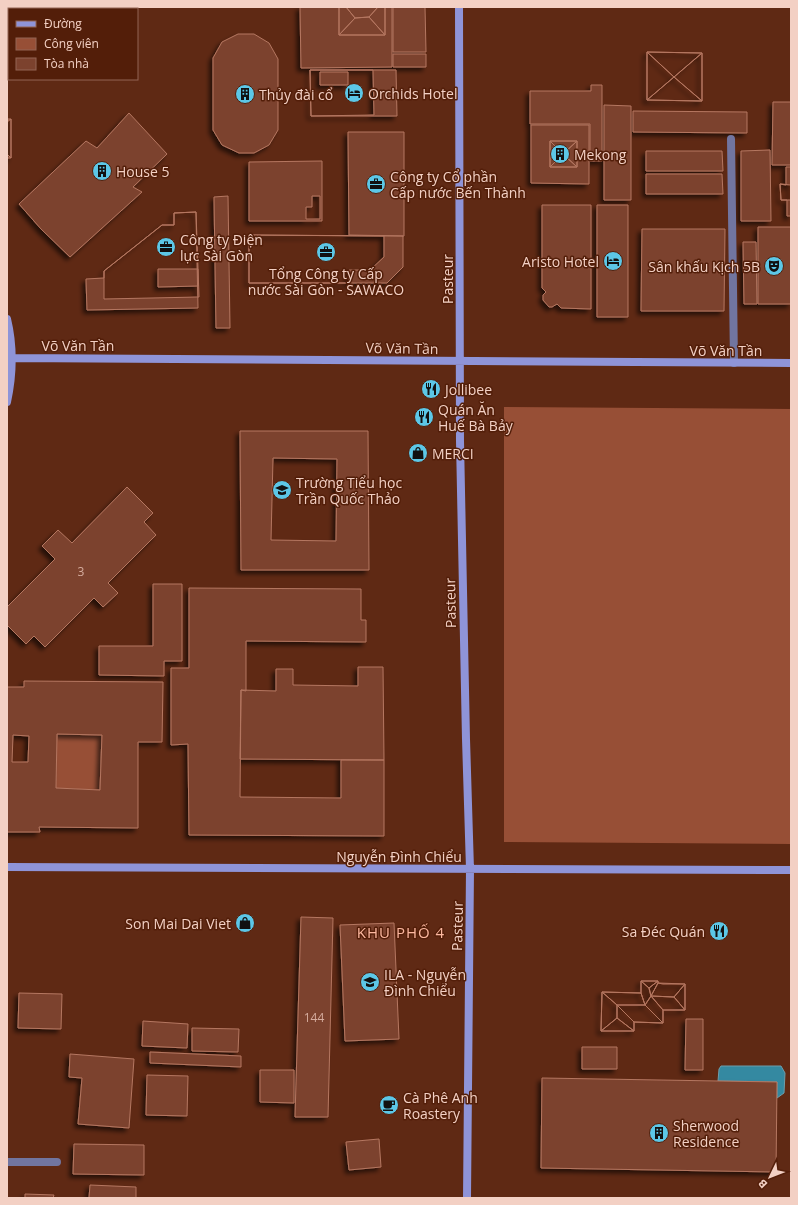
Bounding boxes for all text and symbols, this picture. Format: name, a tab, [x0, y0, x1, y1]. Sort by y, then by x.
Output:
legend	[8, 8, 138, 80]
text: Đường	[44, 15, 82, 32]
text: Công viên	[44, 35, 99, 52]
text: Tòa nhà	[44, 55, 89, 72]
hotel icon: Orchids Hotel	[343, 82, 365, 104]
building icon: Thủy đài cổ	[234, 83, 256, 105]
place label: Orchids Hotel	[368, 84, 457, 103]
place label: Thủy đài cổ	[259, 85, 333, 104]
building icon: Mekong	[549, 143, 571, 165]
place label: Mekong	[574, 145, 627, 164]
building icon: House 5	[91, 160, 113, 182]
place label: House 5	[116, 162, 170, 181]
place label: Công ty Cổ phần Cấp nước Bến Thành	[390, 167, 526, 202]
office icon: Công ty Cổ phần Cấp nước Bến Thành	[365, 173, 387, 195]
place label: Công ty Điện lực Sài Gòn	[180, 230, 263, 265]
office icon: Công ty Điện lực Sài Gòn	[155, 236, 177, 258]
office icon: Tổng Công ty Cấp nước Sài Gòn - SAWACO	[315, 241, 337, 263]
hotel icon: Aristo Hotel	[602, 250, 624, 272]
place label: Aristo Hotel	[522, 252, 599, 271]
street label: Pasteur	[438, 254, 457, 304]
theatre icon: Sân khấu Kịch 5B	[763, 255, 785, 277]
place label: Sân khấu Kịch 5B	[648, 257, 760, 276]
place label: Tổng Công ty Cấp nước Sài Gòn - SAWACO	[248, 264, 404, 299]
street label: Võ Văn Tần	[42, 336, 114, 355]
street label: Võ Văn Tần	[365, 338, 439, 358]
street label: Võ Văn Tần	[690, 341, 762, 360]
restaurant icon: Jollibee	[420, 378, 442, 400]
place label: Jollibee	[443, 380, 492, 399]
place label: Quán Ăn Huế Bà Bảy	[438, 400, 514, 435]
restaurant icon: Quán Ăn Huế Bà Bảy	[413, 406, 435, 428]
shop icon: MERCI	[407, 442, 429, 464]
place label: MERCI	[432, 444, 474, 463]
place label: Trường Tiểu học Trần Quốc Thảo	[296, 473, 402, 508]
school or university icon: Trường Tiểu học Trần Quốc Thảo	[271, 479, 293, 501]
house number: 3	[78, 563, 85, 580]
street label: Pasteur	[440, 578, 460, 628]
street label: Nguyễn Đình Chiểu	[336, 847, 462, 866]
street label: Pasteur	[447, 901, 467, 951]
shop icon: Son Mai Dai Viet	[234, 912, 256, 934]
place label: Son Mai Dai Viet	[125, 914, 231, 933]
restaurant icon: Sa Đéc Quán	[708, 920, 730, 942]
district label: KHU PHỐ 4	[357, 922, 445, 942]
place label: Sa Đéc Quán	[622, 922, 705, 941]
place label: ILA - Nguyễn Đình Chiểu	[384, 965, 466, 1000]
school or university icon: ILA - Nguyễn Đình Chiểu	[359, 971, 381, 993]
house number: 144	[304, 1009, 324, 1026]
place label: Cà Phê Anh Roastery	[403, 1088, 478, 1123]
cafe icon: Cà Phê Anh Roastery	[378, 1094, 400, 1116]
place label: Sherwood Residence	[673, 1116, 739, 1151]
building icon: Sherwood Residence	[648, 1122, 670, 1144]
north arrow	[750, 1157, 790, 1197]
text: B	[754, 1176, 770, 1192]

